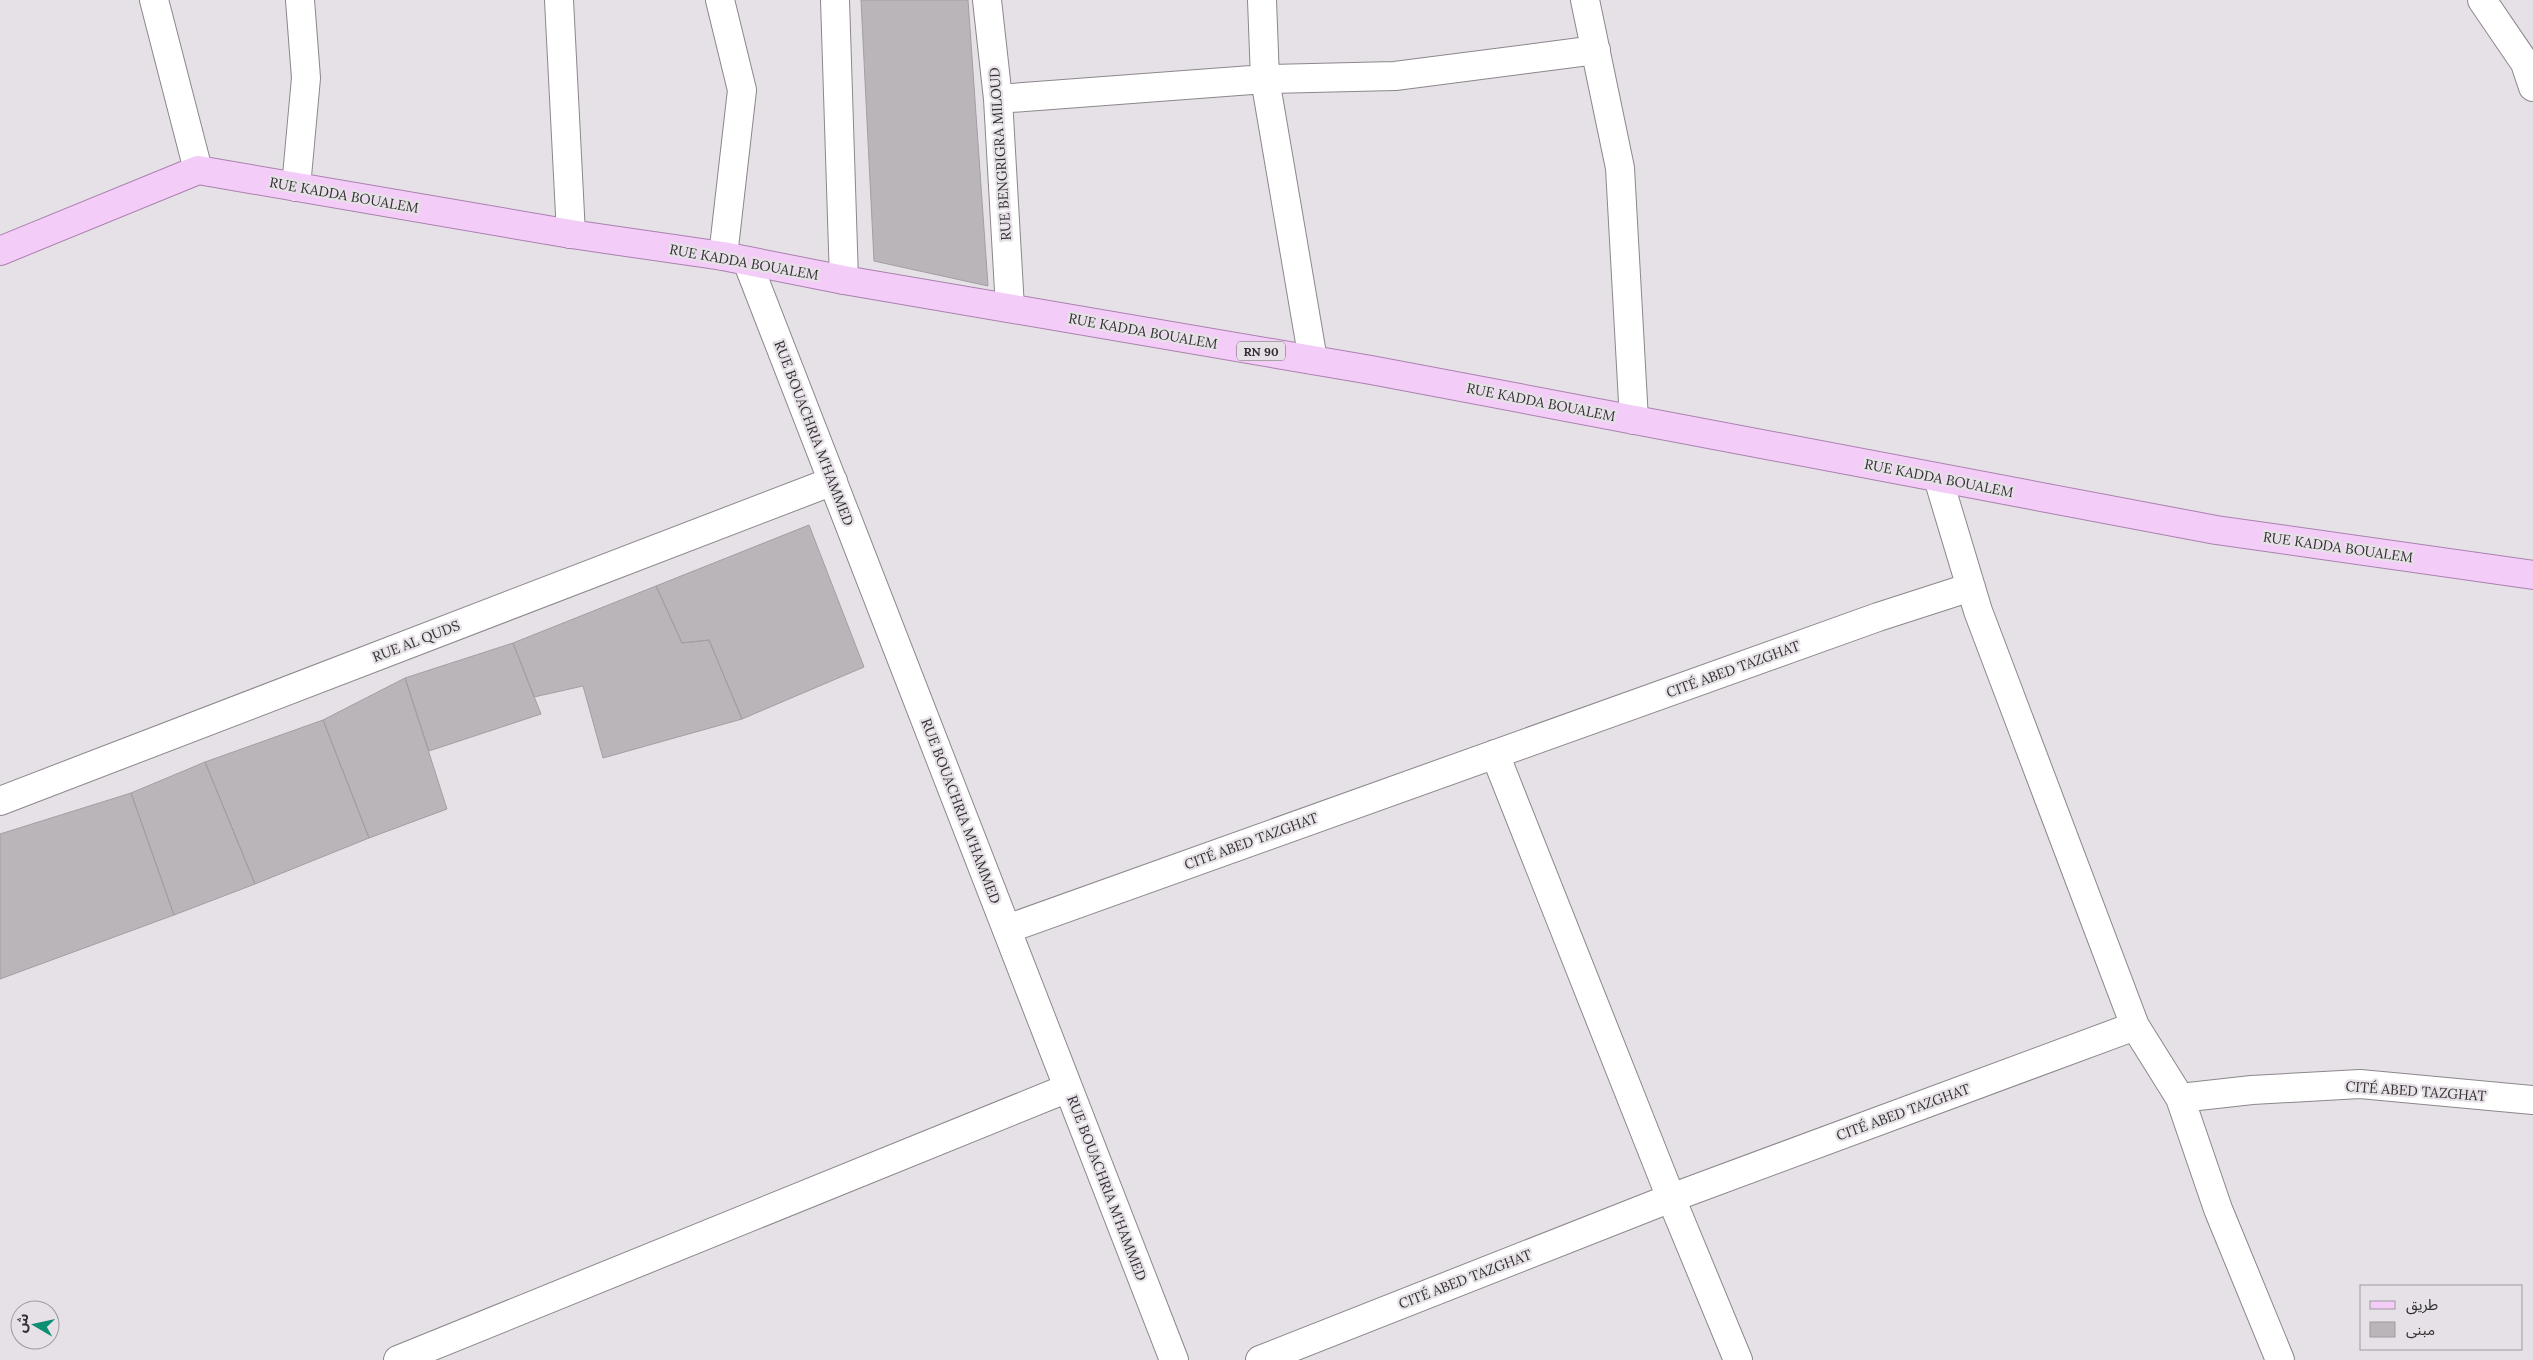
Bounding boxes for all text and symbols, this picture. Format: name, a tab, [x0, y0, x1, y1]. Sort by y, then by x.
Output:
street label: RUE BENGRIGRA MILOUD	[985, 67, 1015, 241]
street label: RUE KADDA BOUALEM	[268, 173, 420, 217]
street label: RUE KADDA BOUALEM	[668, 240, 820, 284]
street label: RUE KADDA BOUALEM	[1067, 309, 1219, 353]
street label: RUE BOUACHRIA M'HAMMED	[770, 338, 858, 528]
road number: RN 90	[1237, 342, 1285, 361]
street label: RUE KADDA BOUALEM	[1465, 379, 1617, 425]
street label: RUE KADDA BOUALEM	[1863, 455, 2015, 501]
street label: RUE KADDA BOUALEM	[2262, 528, 2414, 566]
street label: RUE AL QUDS	[370, 616, 462, 666]
street label: CITÉ ABED TAZGHAT	[1664, 636, 1802, 702]
street label: RUE BOUACHRIA M'HAMMED	[917, 716, 1005, 906]
street label: CITÉ ABED TAZGHAT	[1182, 808, 1320, 874]
street label: CITÉ ABED TAZGHAT	[2345, 1077, 2487, 1105]
street label: CITÉ ABED TAZGHAT	[1834, 1079, 1972, 1145]
street label: RUE BOUACHRIA M'HAMMED	[1063, 1093, 1151, 1283]
street label: CITÉ ABED TAZGHAT	[1396, 1245, 1534, 1313]
legend	[2360, 1285, 2523, 1350]
text: طريق	[2406, 1295, 2438, 1315]
north arrow	[10, 1300, 60, 1350]
text: ش	[12, 1312, 33, 1334]
text: مبنى	[2406, 1320, 2435, 1339]

